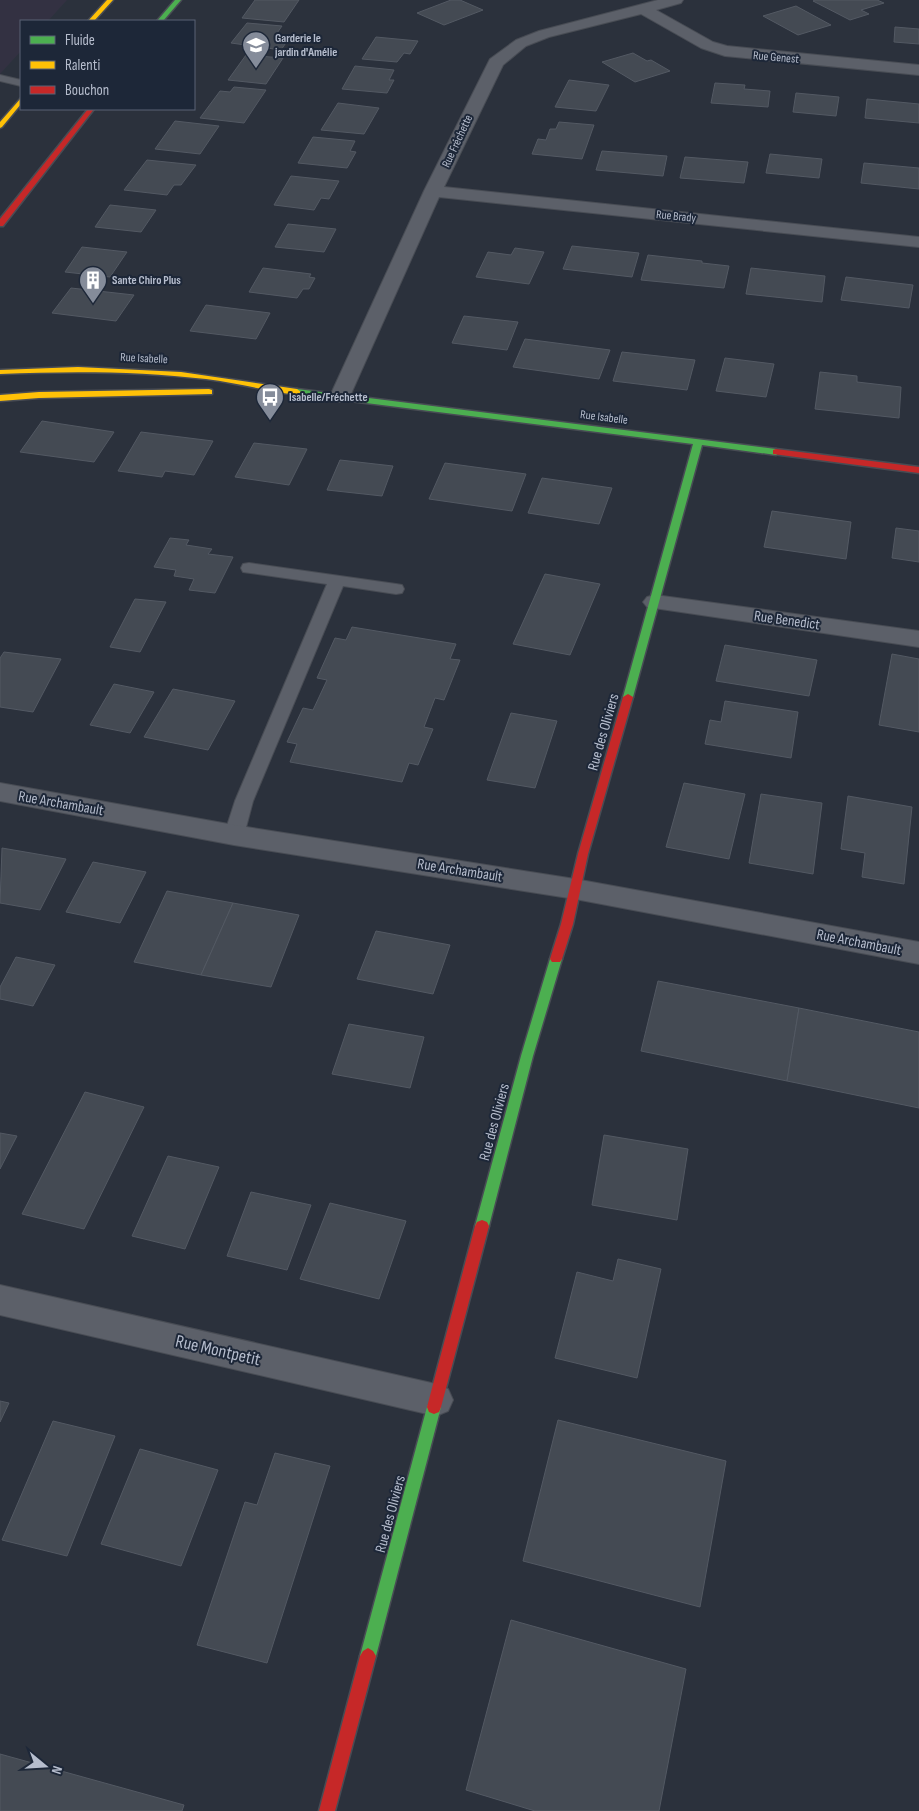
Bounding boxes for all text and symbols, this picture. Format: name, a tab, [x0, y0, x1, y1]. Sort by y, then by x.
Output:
legend	[20, 20, 195, 110]
school or university icon: Garderie le jardin d'Amélie	[241, 30, 271, 69]
text: Fluide	[65, 31, 95, 50]
place label: Garderie le jardin d'Amélie	[274, 31, 337, 60]
street label: Rue Genest	[752, 48, 800, 67]
text: Ralenti	[65, 56, 100, 75]
text: Bouchon	[65, 81, 109, 100]
street label: Rue Fréchette	[439, 112, 476, 170]
street label: Rue Brady	[655, 207, 697, 226]
building icon: Sante Chiro Plus	[78, 265, 108, 304]
place label: Sante Chiro Plus	[112, 273, 181, 288]
street label: Rue Isabelle	[120, 350, 168, 367]
bus stop icon: Isabelle/Fréchette	[255, 382, 285, 421]
place label: Isabelle/Fréchette	[289, 390, 368, 405]
street label: Rue Isabelle	[579, 407, 629, 428]
street label: Rue Benedict	[753, 606, 821, 635]
street label: Rue des Oliviers	[583, 692, 624, 773]
street label: Rue Archambault	[17, 787, 105, 820]
street label: Rue Archambault	[416, 854, 504, 887]
street label: Rue Archambault	[815, 925, 903, 960]
street label: Rue des Oliviers	[475, 1081, 514, 1163]
street label: Rue Montpetit	[173, 1331, 263, 1371]
street label: Rue des Oliviers	[371, 1473, 410, 1555]
north arrow	[20, 1741, 70, 1791]
text: N	[48, 1764, 66, 1776]

